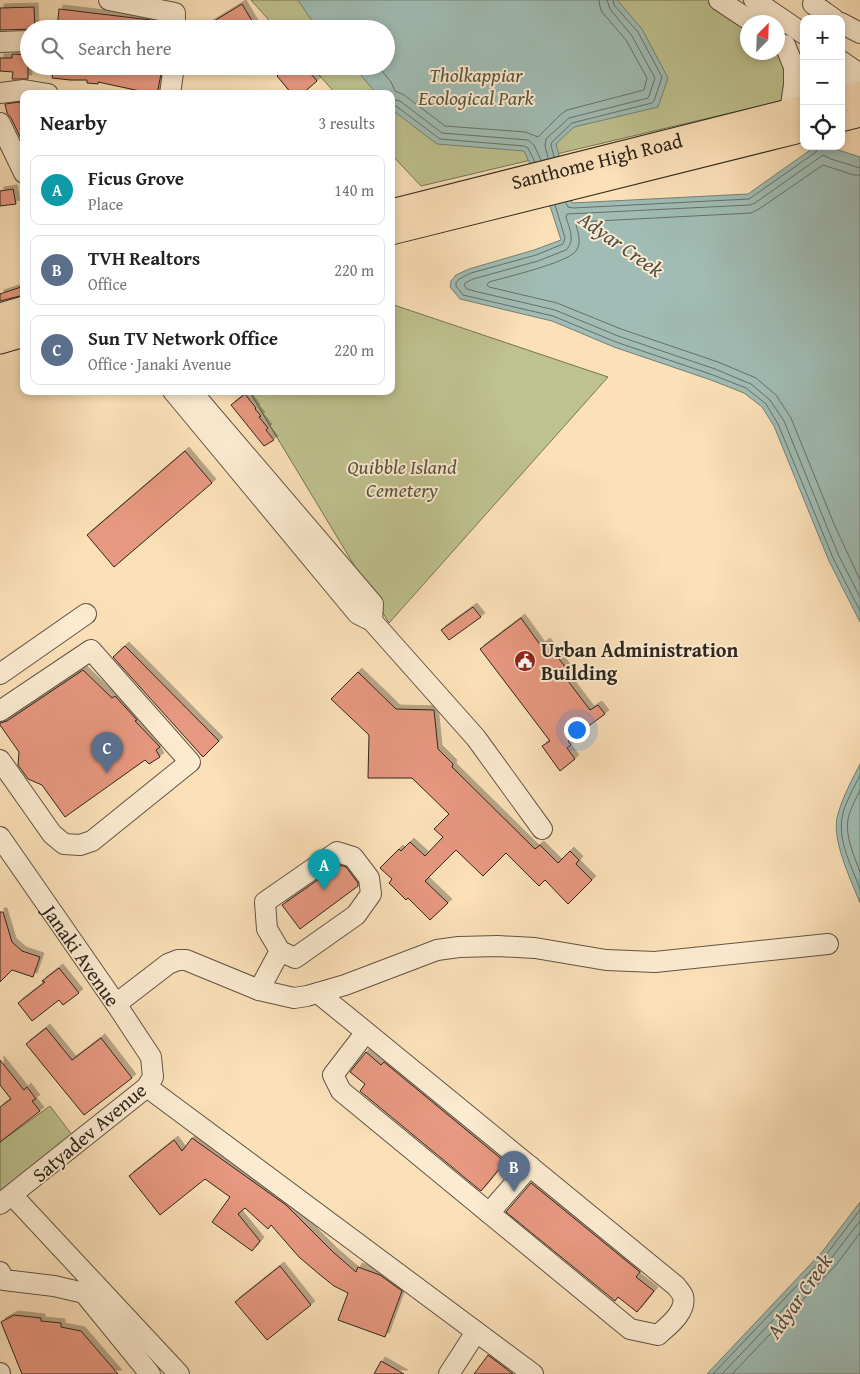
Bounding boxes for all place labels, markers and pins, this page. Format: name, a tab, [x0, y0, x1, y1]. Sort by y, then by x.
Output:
place label: Urban Administration Building	[541, 635, 739, 687]
public building icon: Urban Administration Building	[513, 649, 537, 673]
pin: C	[91, 732, 123, 773]
pin: A	[308, 849, 340, 890]
pin: B	[498, 1151, 530, 1192]

